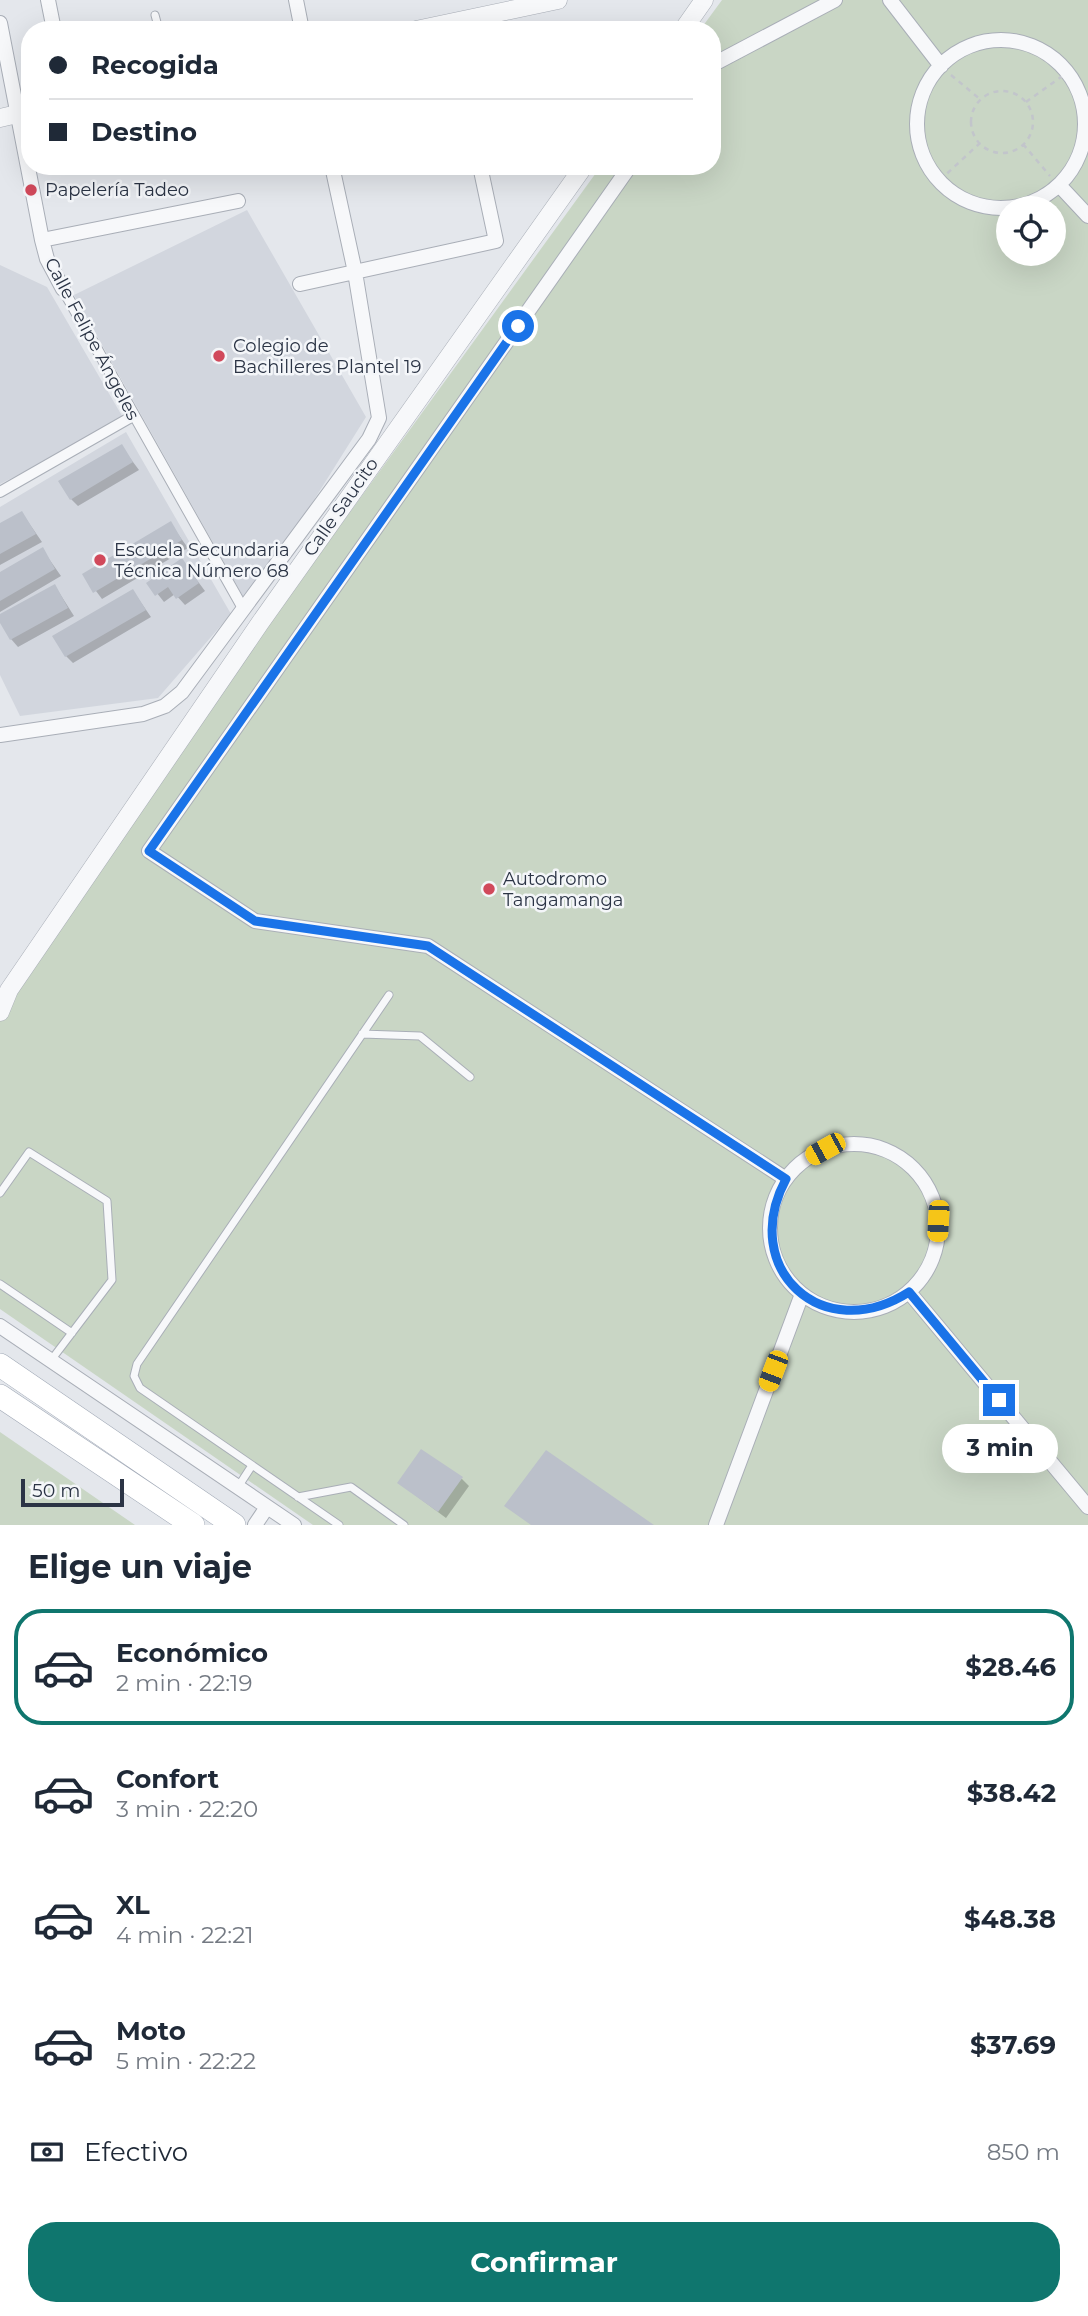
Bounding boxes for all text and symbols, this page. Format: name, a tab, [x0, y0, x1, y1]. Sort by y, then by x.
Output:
text: Recogida	[91, 49, 219, 81]
text: Destino	[91, 116, 197, 148]
place label: Papelería Tadeo	[45, 179, 189, 201]
marker: Papelería Tadeo	[23, 182, 39, 198]
map controls	[996, 196, 1066, 266]
button: locate	[996, 196, 1066, 266]
street label: Calle Felipe Ángeles	[40, 254, 144, 424]
route start	[502, 310, 534, 342]
place label: Colegio de Bachilleres Plantel 19	[233, 335, 422, 378]
marker: Colegio de Bachilleres Plantel 19	[211, 348, 227, 364]
street label: Calle Saucito	[299, 453, 383, 561]
place label: Escuela Secundaria Técnica Número 68	[114, 539, 290, 582]
marker: Escuela Secundaria Técnica Número 68	[92, 552, 108, 568]
place label: Autodromo Tangamanga	[503, 868, 623, 911]
marker: Autodromo Tangamanga	[481, 881, 497, 897]
car	[802, 1130, 849, 1168]
car	[927, 1199, 950, 1243]
car	[756, 1348, 791, 1394]
route end	[983, 1384, 1015, 1416]
callout: 3 min	[941, 1424, 1057, 1474]
text: 3 min	[966, 1434, 1034, 1462]
scale bar	[21, 1476, 124, 1508]
text: 50 m	[32, 1479, 80, 1502]
text: Elige un viaje	[28, 1547, 252, 1586]
icon: car	[32, 1636, 95, 1699]
text: Económico	[116, 1637, 268, 1669]
text: $28.46	[965, 1651, 1056, 1683]
text: 2 min · 22:19	[116, 1669, 252, 1697]
icon: car	[32, 1762, 95, 1825]
text: Confort	[116, 1763, 219, 1795]
text: $38.42	[967, 1777, 1056, 1809]
text: 3 min · 22:20	[116, 1795, 258, 1823]
icon: car	[32, 1888, 95, 1951]
text: XL	[116, 1889, 150, 1921]
text: $48.38	[964, 1903, 1056, 1935]
text: 4 min · 22:21	[116, 1921, 254, 1949]
icon: car	[32, 2014, 95, 2077]
text: Moto	[116, 2015, 186, 2047]
text: $37.69	[970, 2029, 1056, 2061]
text: 5 min · 22:22	[116, 2047, 256, 2075]
icon: cash	[28, 2133, 66, 2171]
text: Efectivo	[84, 2136, 188, 2168]
text: 850 m	[987, 2138, 1060, 2166]
button: Confirmar	[28, 2222, 1060, 2302]

